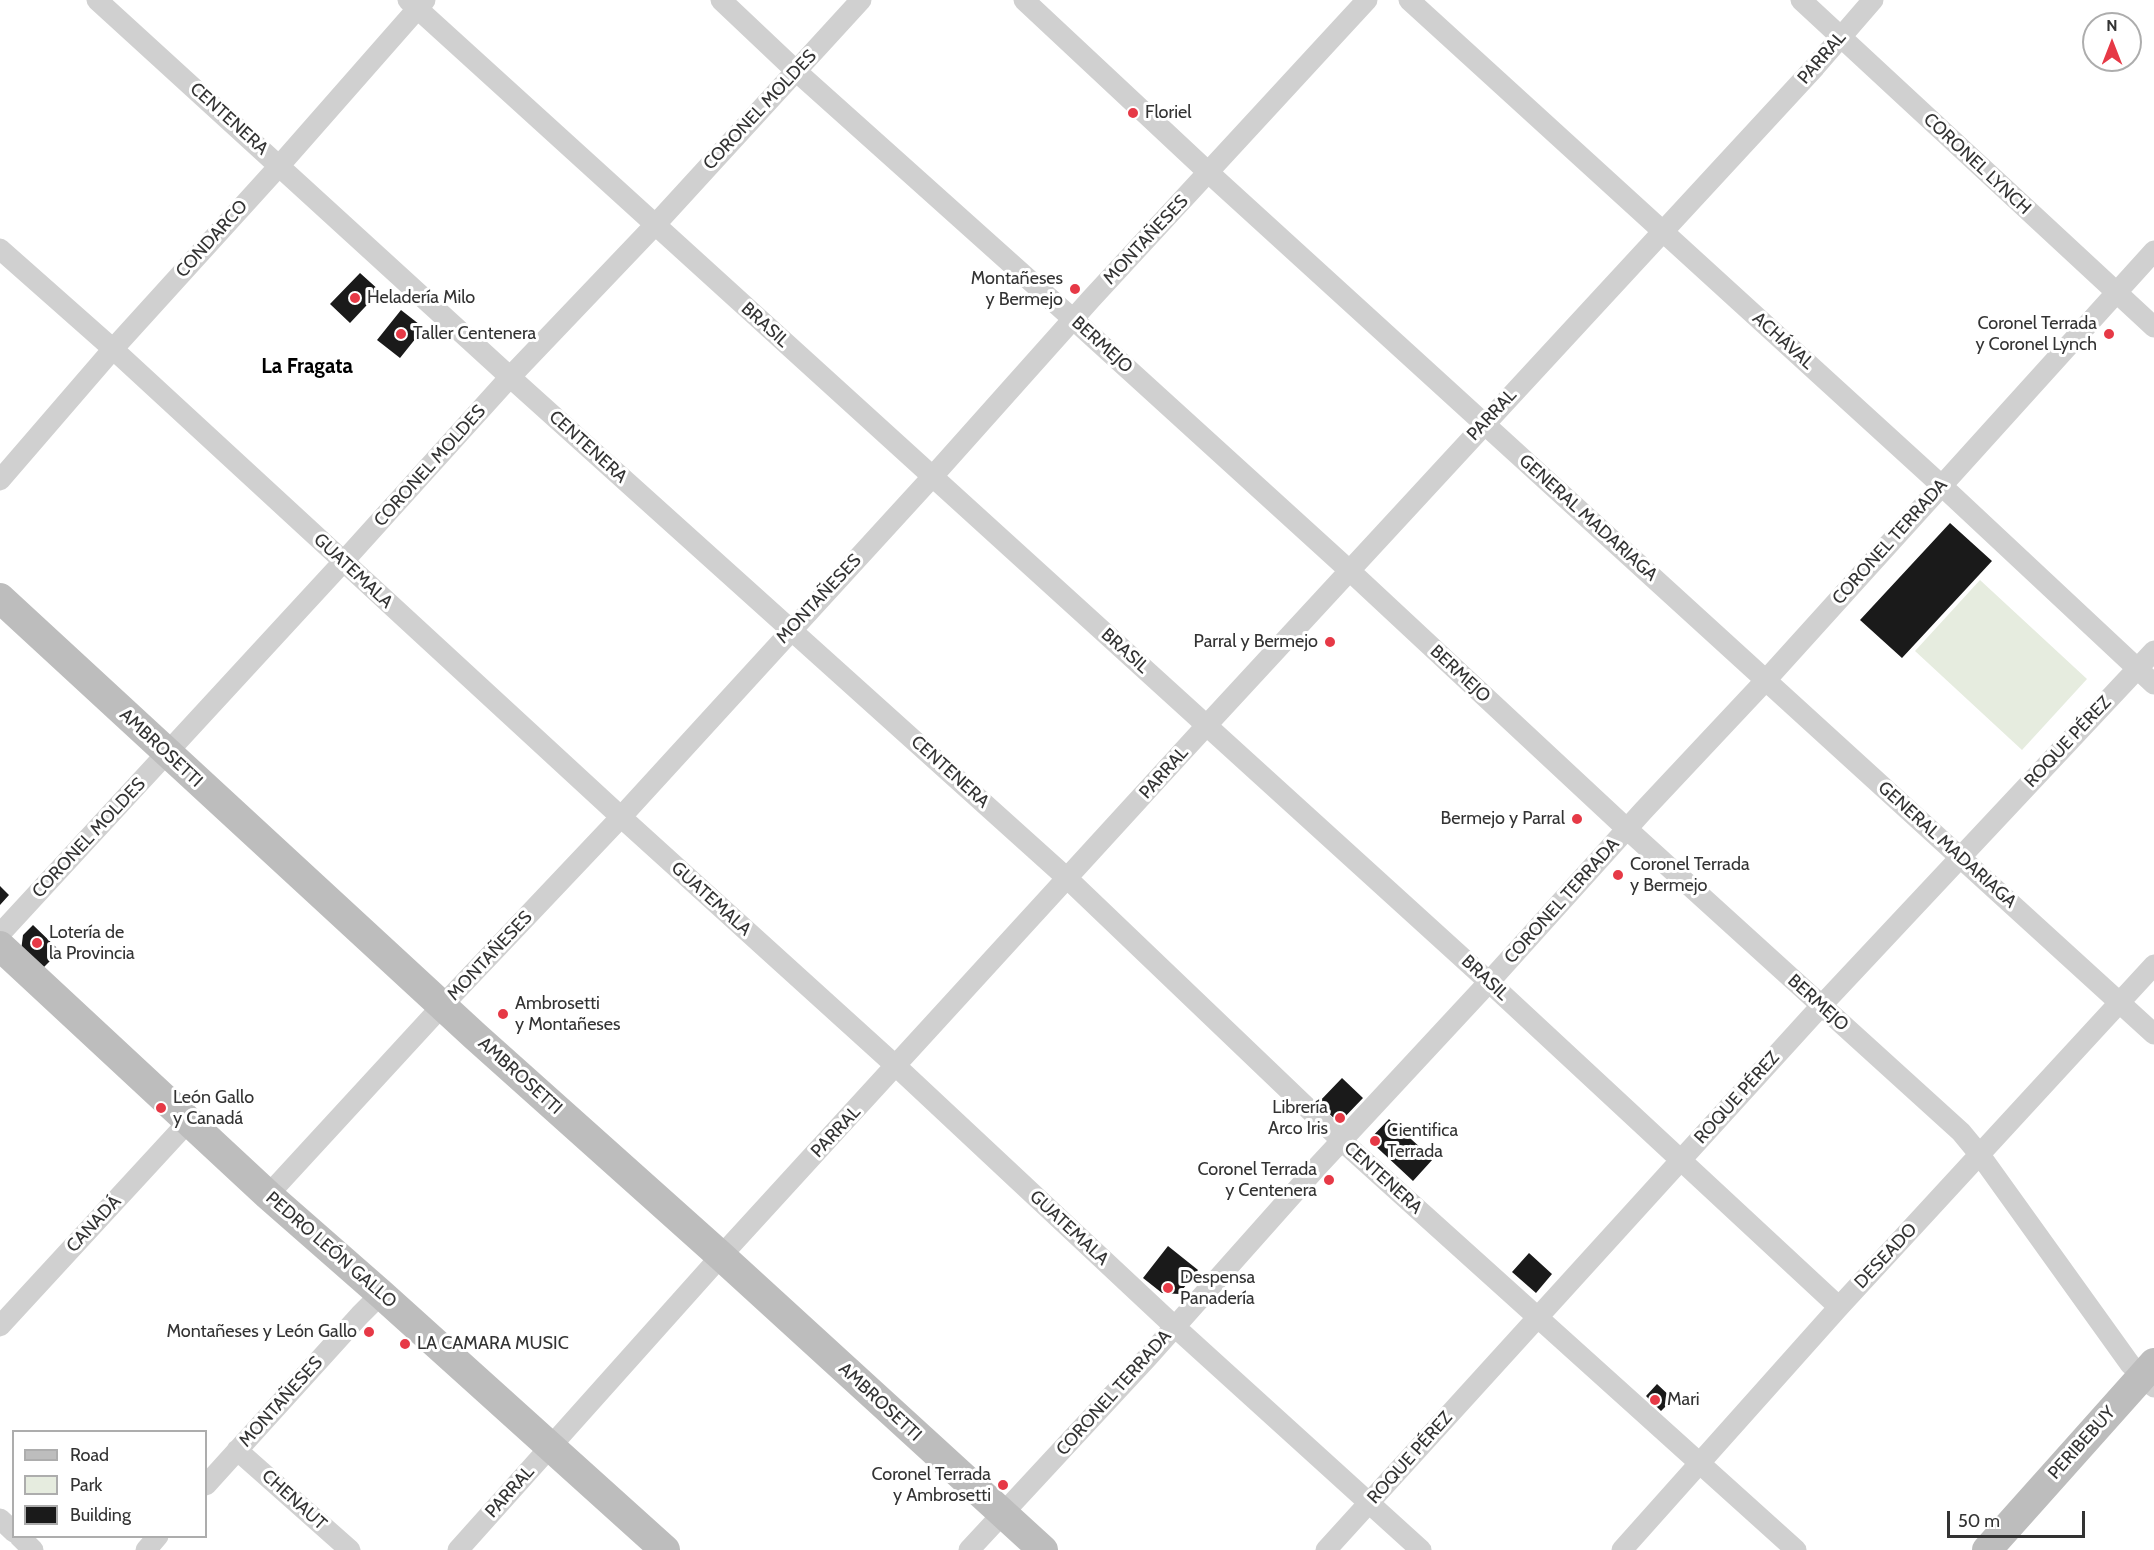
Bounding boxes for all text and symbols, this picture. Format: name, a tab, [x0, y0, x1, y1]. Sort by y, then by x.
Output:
north arrow	[2082, 12, 2142, 72]
text: N	[2106, 16, 2118, 35]
street label: PARRAL	[1793, 27, 1851, 89]
street label: CORONEL MOLDES	[699, 46, 821, 174]
street label: CENTENERA	[185, 78, 273, 160]
place label: Floriel	[1145, 102, 1191, 124]
marker: Floriel	[1126, 106, 1140, 120]
street label: CORONEL LYNCH	[1919, 109, 2035, 219]
street label: MONTAÑESES	[1099, 191, 1193, 289]
street label: CONDARCO	[172, 196, 252, 282]
place label: Montañeses y Bermejo	[971, 268, 1063, 310]
marker: Montañeses y Bermejo	[1068, 282, 1082, 296]
place label: Heladería Milo	[367, 287, 475, 309]
marker: Heladería Milo	[348, 291, 362, 305]
street label: BRASIL	[737, 298, 793, 352]
street label: ACHÁVAL	[1748, 308, 1818, 374]
street label: BERMEJO	[1067, 312, 1137, 378]
place label: Coronel Terrada y Coronel Lynch	[1975, 313, 2097, 356]
place label: Taller Centenera	[413, 323, 536, 345]
marker: Taller Centenera	[394, 327, 408, 341]
marker: Coronel Terrada y Coronel Lynch	[2102, 327, 2116, 341]
district label: La Fragata	[261, 354, 353, 380]
street label: PARRAL	[1463, 385, 1521, 445]
street label: CORONEL MOLDES	[370, 401, 490, 531]
street label: CENTENERA	[544, 406, 632, 488]
street label: GENERAL MADARIAGA	[1514, 450, 1662, 586]
street label: CORONEL TERRADA	[1828, 475, 1952, 609]
street label: GUATEMALA	[309, 529, 397, 613]
street label: MONTAÑESES	[772, 550, 866, 648]
street label: BRASIL	[1097, 624, 1153, 678]
place label: Parral y Bermejo	[1194, 631, 1318, 653]
marker: Parral y Bermejo	[1323, 635, 1337, 649]
street label: BERMEJO	[1425, 641, 1495, 707]
street label: ROQUE PÉREZ	[2020, 692, 2116, 792]
street label: AMBROSETTI	[115, 704, 207, 792]
street label: CENTENERA	[906, 731, 994, 813]
street label: PARRAL	[1135, 743, 1193, 803]
street label: CORONEL MOLDES	[28, 774, 150, 902]
street label: GENERAL MADARIAGA	[1873, 777, 2021, 913]
place label: Bermejo y Parral	[1441, 808, 1565, 830]
marker: Bermejo y Parral	[1570, 812, 1584, 826]
street label: CORONEL TERRADA	[1500, 834, 1624, 968]
place label: Coronel Terrada y Bermejo	[1630, 854, 1750, 896]
street label: GUATEMALA	[666, 857, 756, 941]
marker: Coronel Terrada y Bermejo	[1611, 868, 1625, 882]
street label: MONTAÑESES	[443, 907, 537, 1005]
place label: Lotería de la Provincia	[49, 922, 135, 964]
marker: Lotería de la Provincia	[30, 936, 44, 950]
street label: BRASIL	[1457, 951, 1513, 1005]
street label: BERMEJO	[1783, 970, 1853, 1036]
place label: Ambrosetti y Montañeses	[515, 993, 620, 1036]
marker: Ambrosetti y Montañeses	[496, 1007, 510, 1021]
street label: AMBROSETTI	[474, 1033, 566, 1119]
street label: ROQUE PÉREZ	[1690, 1047, 1784, 1149]
place label: León Gallo y Canadá	[173, 1087, 254, 1130]
place label: Librería Arco Iris	[1268, 1097, 1328, 1140]
marker: León Gallo y Canadá	[154, 1101, 168, 1115]
street label: PARRAL	[807, 1102, 865, 1162]
marker: Librería Arco Iris	[1333, 1111, 1347, 1125]
place label: Cientifica Terrada	[1387, 1120, 1458, 1162]
marker: Cientifica Terrada	[1368, 1134, 1382, 1148]
street label: CENTENERA	[1339, 1137, 1427, 1219]
place label: Coronel Terrada y Centenera	[1197, 1159, 1317, 1202]
marker: Coronel Terrada y Centenera	[1322, 1173, 1336, 1187]
street label: GUATEMALA	[1025, 1186, 1113, 1270]
street label: PEDRO LEÓN GALLO	[261, 1187, 401, 1313]
street label: CANADÁ	[62, 1191, 126, 1257]
street label: DESEADO	[1850, 1219, 1922, 1293]
place label: Despensa Panadería	[1180, 1267, 1255, 1310]
marker: Despensa Panadería	[1161, 1281, 1175, 1295]
place label: Montañeses y León Gallo	[166, 1321, 357, 1343]
marker: Montañeses y León Gallo	[362, 1325, 376, 1339]
street label: CORONEL TERRADA	[1052, 1326, 1176, 1460]
place label: LA CAMARA MUSIC	[417, 1333, 569, 1355]
marker: LA CAMARA MUSIC	[398, 1337, 412, 1351]
street label: MONTAÑESES	[235, 1352, 327, 1452]
street label: AMBROSETTI	[834, 1358, 926, 1446]
place label: Mari	[1667, 1389, 1700, 1411]
marker: Mari	[1648, 1393, 1662, 1407]
street label: PERIBEBUY	[2044, 1402, 2120, 1484]
street label: ROQUE PÉREZ	[1363, 1407, 1457, 1509]
legend	[12, 1430, 207, 1538]
text: Road	[70, 1444, 109, 1466]
street label: PARRAL	[481, 1462, 539, 1522]
place label: Coronel Terrada y Ambrosetti	[871, 1464, 991, 1506]
street label: CHENAUT	[257, 1465, 331, 1535]
text: Park	[70, 1474, 102, 1496]
marker: Coronel Terrada y Ambrosetti	[996, 1478, 1010, 1492]
scale bar	[1950, 1499, 2088, 1537]
text: Building	[70, 1504, 131, 1526]
text: 50 m	[1958, 1510, 2000, 1532]

